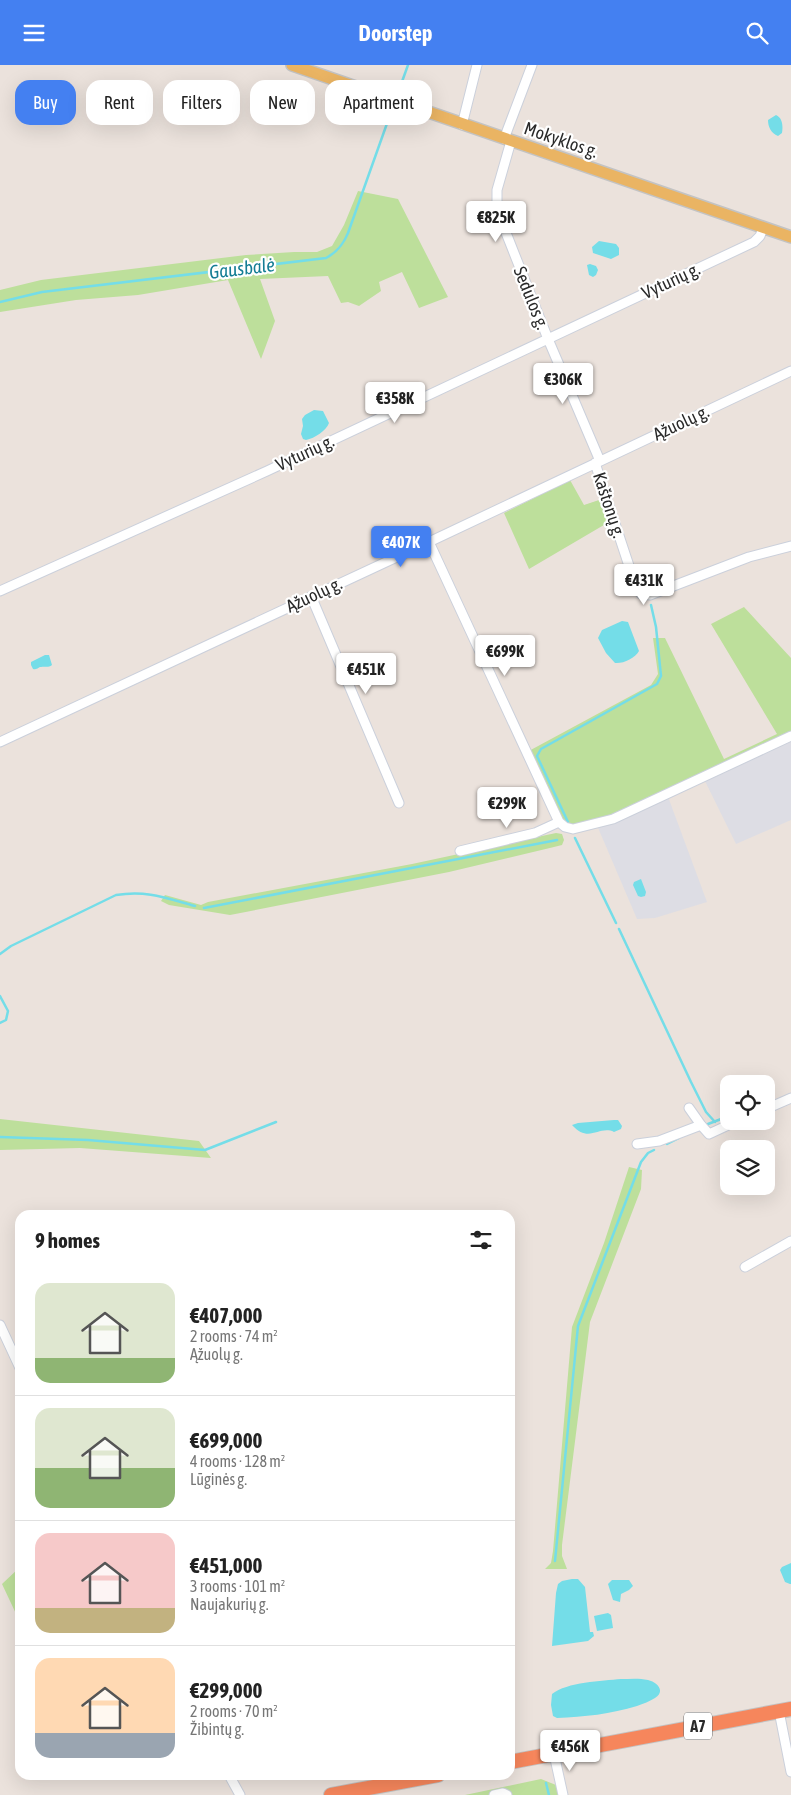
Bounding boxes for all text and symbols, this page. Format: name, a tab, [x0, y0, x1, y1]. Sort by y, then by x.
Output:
icon: menu	[20, 19, 48, 47]
icon: search	[743, 19, 771, 47]
text: Doorstep	[359, 20, 432, 46]
chip: Buy	[15, 80, 76, 125]
chip: Rent	[86, 80, 153, 125]
chip: Filters	[163, 80, 240, 125]
chip: New	[250, 80, 315, 125]
chip: Apartment	[325, 80, 432, 125]
street label: Mokyklos g.	[522, 117, 601, 162]
pin: €825K	[461, 201, 531, 243]
text: €825K	[477, 208, 515, 226]
water label: Gausbalė	[208, 253, 276, 283]
street label: Vyturių g.	[638, 258, 703, 303]
street label: Sedulos g.	[509, 263, 554, 332]
pin: €306K	[528, 363, 598, 405]
text: €306K	[544, 370, 582, 388]
pin: €358K	[360, 381, 430, 424]
text: €358K	[376, 389, 414, 407]
street label: Ąžuolų g.	[649, 400, 712, 445]
street label: Vyturių g.	[272, 430, 337, 475]
street label: Kaštonų g.	[589, 470, 630, 540]
pin: €407K	[366, 525, 436, 568]
text: €407K	[382, 533, 420, 551]
pin: €431K	[609, 563, 679, 606]
text: €431K	[625, 571, 663, 589]
street label: Ąžuolų g.	[282, 572, 345, 617]
pin: €699K	[470, 635, 540, 677]
text: €699K	[486, 642, 524, 660]
pin: €451K	[331, 653, 401, 695]
text: €451K	[347, 660, 385, 678]
pin: €299K	[472, 787, 542, 829]
text: €299K	[488, 794, 526, 812]
map controls	[720, 1075, 775, 1195]
button: locate	[720, 1075, 775, 1130]
button: layers	[720, 1140, 775, 1195]
icon: filters	[467, 1226, 495, 1254]
text: 9 homes	[35, 1228, 100, 1252]
icon: home	[75, 1303, 135, 1363]
text: €407,000	[190, 1303, 262, 1327]
text: 2 rooms · 74 m²	[190, 1327, 278, 1345]
text: Ąžuolų g.	[190, 1345, 243, 1363]
icon: home	[75, 1428, 135, 1488]
text: €699,000	[190, 1428, 262, 1452]
text: 4 rooms · 128 m²	[190, 1452, 285, 1470]
text: Lūginės g.	[190, 1470, 247, 1488]
icon: home	[75, 1553, 135, 1613]
text: €451,000	[190, 1553, 262, 1577]
text: 3 rooms · 101 m²	[190, 1577, 285, 1595]
text: Naujakurių g.	[190, 1595, 269, 1613]
icon: home	[75, 1678, 135, 1738]
text: €299,000	[190, 1678, 262, 1702]
text: 2 rooms · 70 m²	[190, 1702, 278, 1720]
road number: A7	[684, 1713, 712, 1739]
text: Žibintų g.	[190, 1720, 244, 1738]
pin: €456K	[535, 1729, 605, 1772]
text: €456K	[551, 1737, 589, 1755]

